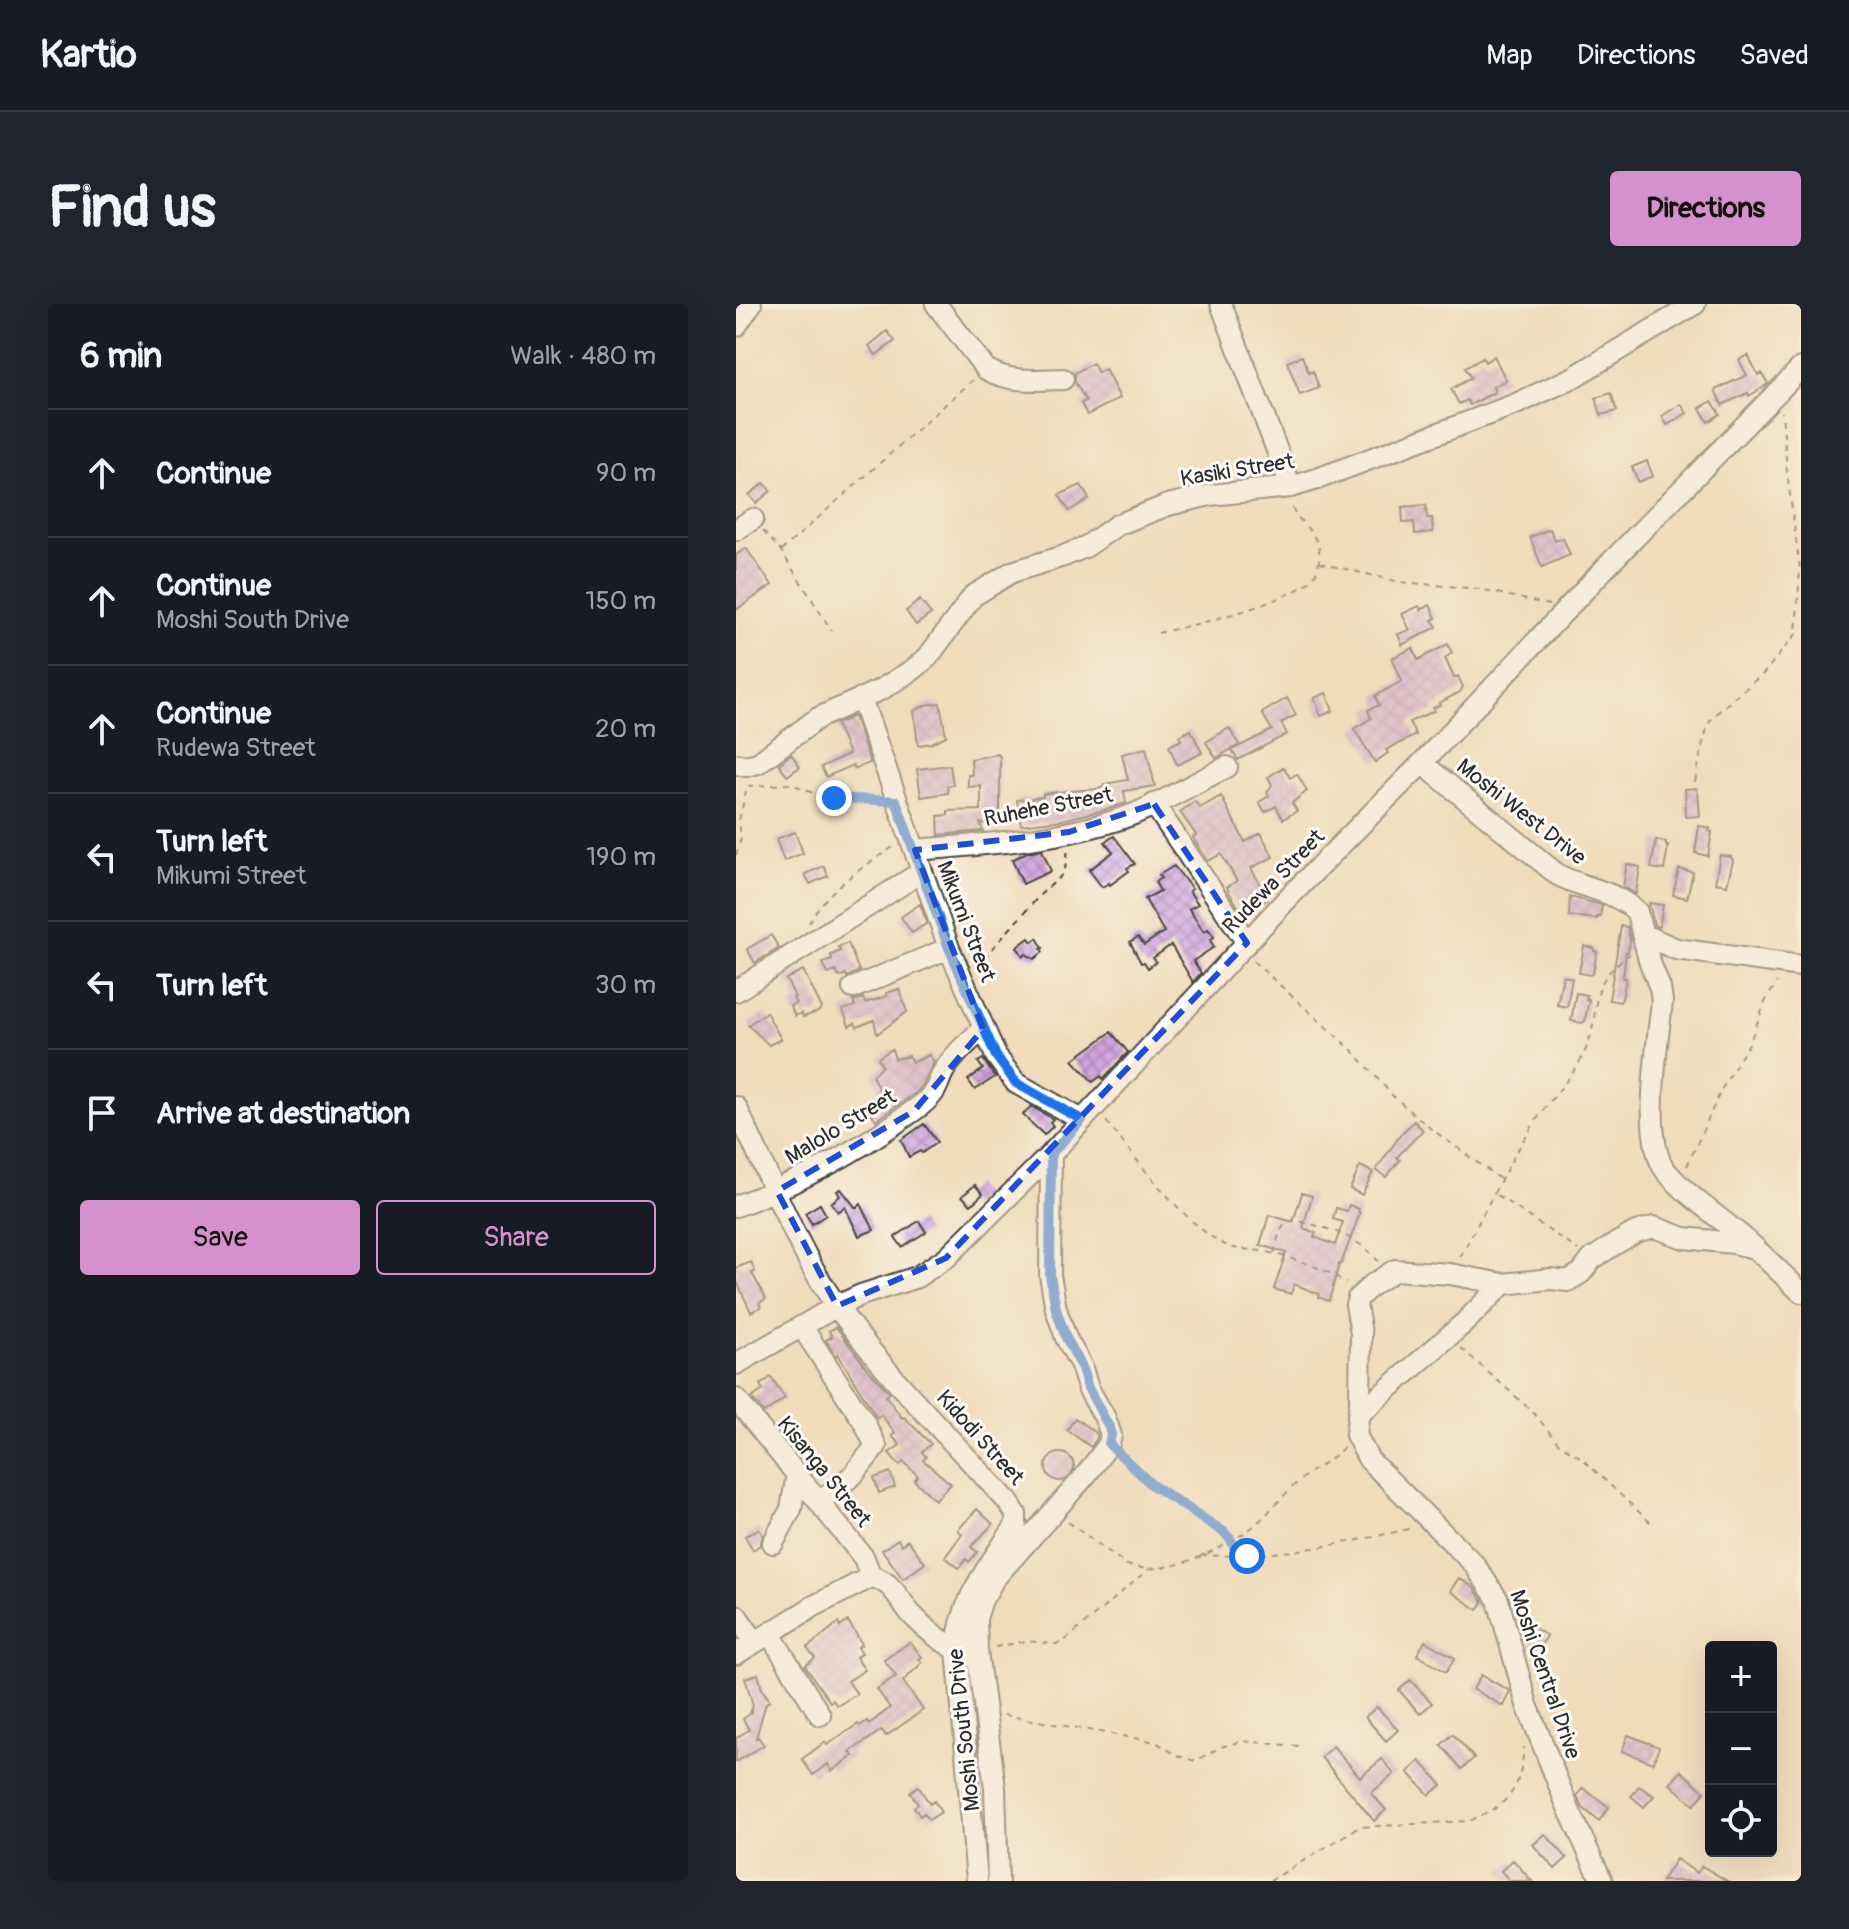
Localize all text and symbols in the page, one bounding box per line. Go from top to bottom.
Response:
text: Kartio [40,31,137,79]
text: Map [1486,38,1533,73]
text: Directions [1577,38,1696,73]
text: Saved [1740,38,1809,73]
button: Directions [1610,171,1801,246]
text: Find us [48,174,216,243]
text: 6 min [80,335,162,378]
text: Walk · 480 m [510,340,656,372]
street label: Kasiki Street [1178,447,1296,493]
icon: ahead [80,451,124,495]
text: Continue [156,455,271,492]
text: 90 m [596,457,656,489]
text: Continue [156,567,271,604]
icon: ahead [80,579,124,623]
text: 150 m [585,585,656,617]
text: Moshi South Drive [156,604,349,636]
text: Continue [156,695,271,732]
icon: ahead [80,707,124,751]
text: 20 m [595,713,656,745]
text: Rudewa Street [156,732,316,764]
street label: Moshi West Drive [1451,752,1592,871]
route end [816,780,852,816]
street label: Ruhehe Street [981,781,1115,833]
text: Turn left [156,823,267,860]
street label: Rudewa Street [1217,823,1331,940]
icon: left [80,835,124,879]
text: 190 m [586,841,656,873]
street label: Mikumi Street [930,857,1002,986]
text: Mikumi Street [156,860,306,892]
icon: left [80,963,124,1007]
text: Turn left [156,967,267,1004]
text: 30 m [595,969,656,1001]
street label: Malolo Street [780,1083,901,1171]
icon: arrive [80,1091,124,1135]
text: Arrive at destination [156,1095,410,1132]
button: Save [80,1200,360,1275]
button: Share [376,1200,656,1275]
street label: Kidodi Street [930,1384,1030,1491]
street label: Kisanga Street [771,1410,878,1533]
route start [1229,1538,1265,1574]
street label: Moshi Central Drive [1503,1586,1587,1763]
map controls [1705,1641,1777,1857]
button: + [1705,1641,1777,1713]
street label: Moshi South Drive [942,1647,986,1813]
button: − [1705,1713,1777,1785]
button: locate [1705,1785,1777,1857]

